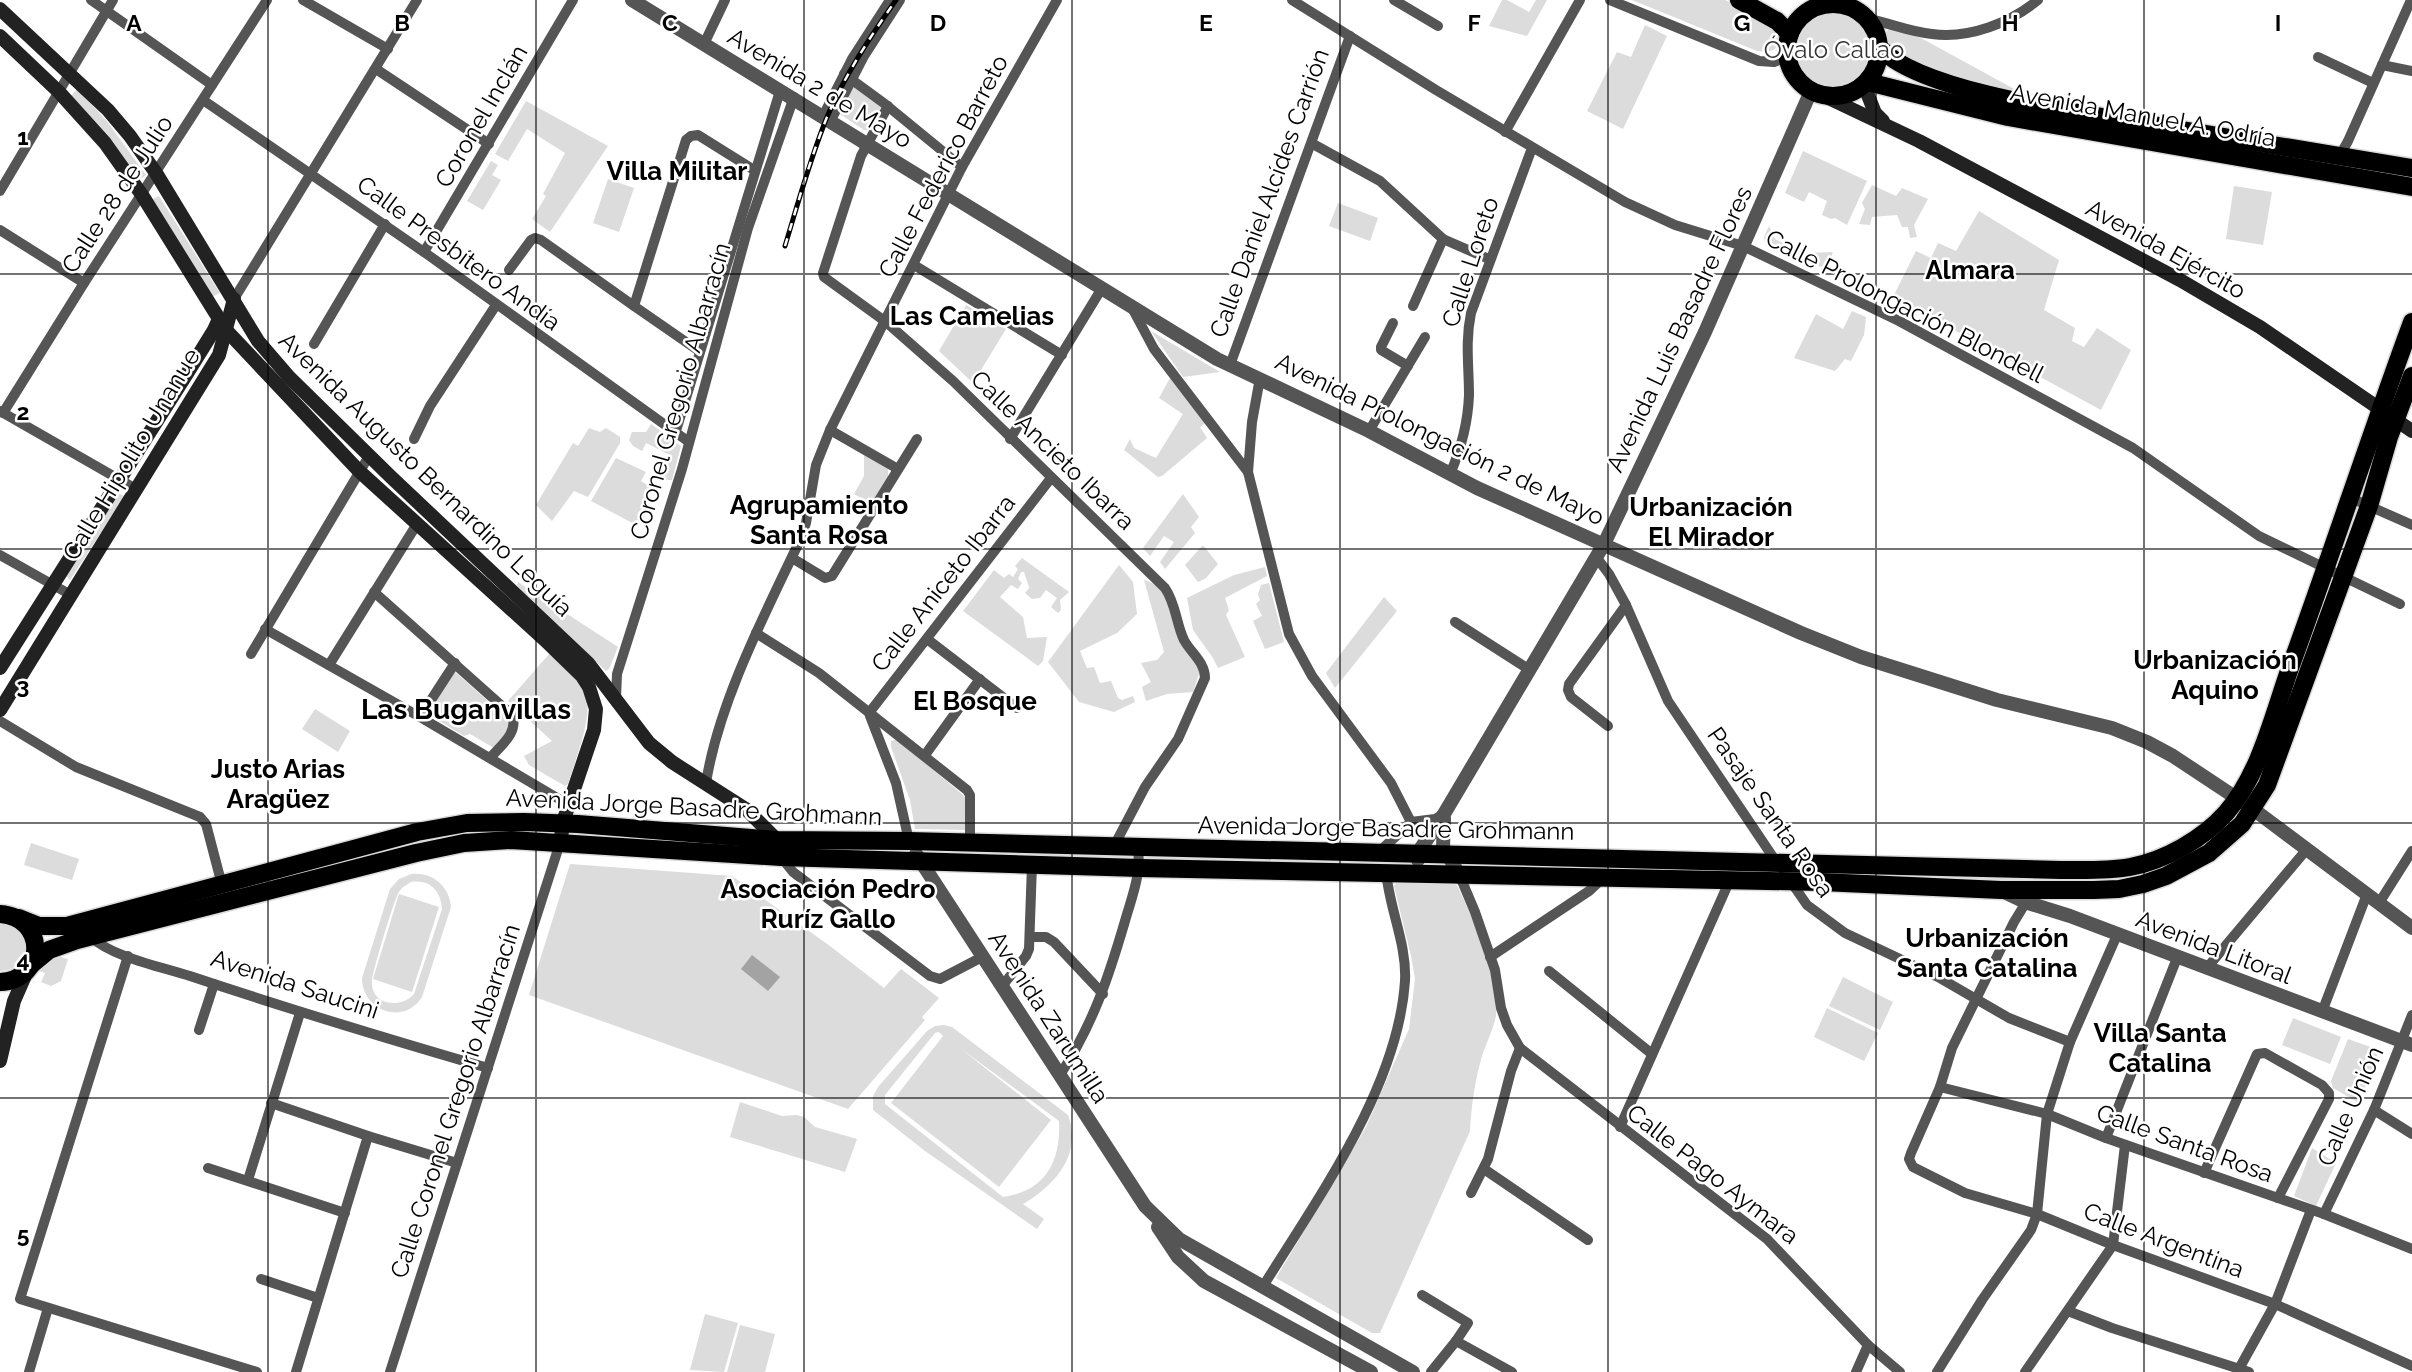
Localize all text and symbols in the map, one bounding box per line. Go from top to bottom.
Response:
text: A [126,9,142,36]
text: B [394,9,410,36]
text: C [662,9,678,36]
text: D [930,9,946,36]
text: E [1199,9,1213,36]
text: F [1467,9,1481,36]
text: G [1734,9,1750,36]
text: H [2001,9,2019,36]
text: I [2275,9,2281,36]
street label: Avenida 2 de Mayo [723,22,917,154]
park label: Óvalo Callao [1764,35,1904,64]
street label: Coronel Inclán [428,40,534,192]
street label: Calle Daniel Alcídes Carrión [1203,45,1335,341]
street label: Calle Federico Barreto [872,50,1014,282]
street label: Avenida Manuel A. Odría [2008,77,2278,153]
street label: Calle 28 de Julio [55,110,179,278]
text: 1 [17,123,29,150]
district label: Villa Militar [607,156,747,186]
street label: Calle Presbítero Andía [352,169,566,337]
street label: Avenida Luis Basadre Flores [1600,182,1758,476]
street label: Calle Loreto [1435,193,1505,331]
street label: Avenida Ejército [2081,193,2251,305]
street label: Calle Prolongación Blondell [1761,223,2049,389]
street label: Coronel Gregorio Albarracín [624,239,736,543]
district label: Almara [1925,255,2015,285]
district label: Las Camelias [890,301,1054,331]
street label: Avenida Augusto Bernardino Leguía [273,326,579,622]
street label: Calle Hipolito Unanue [56,343,206,565]
street label: Avenida Prolongación 2 de Mayo [1271,347,1609,531]
street label: Calle Ancieto Ibarra [965,364,1141,536]
text: 2 [17,398,29,425]
street label: Calle Aniceto Ibarra [865,489,1021,677]
district label: Agrupamiento Santa Rosa [730,490,908,550]
district label: Urbanización El Mirador [1629,492,1793,552]
district label: Urbanización Aquino [2133,645,2297,705]
text: 3 [17,672,29,699]
district label: El Bosque [913,686,1037,716]
district label: Las Buganvillas [361,693,571,726]
street label: Pasaje Santa Rosa [1701,721,1841,903]
district label: Justo Arias Aragüez [211,754,345,814]
street label: Avenida Jorge Basadre Grohmann [505,783,883,831]
street label: Avenida Jorge Basadre Grohmann [1197,810,1575,846]
district label: Asociación Pedro Ruríz Gallo [721,874,936,934]
street label: Avenida Litoral [2132,904,2296,990]
street label: Calle Coronel Gregorio Albarracín [384,920,526,1282]
district label: Urbanización Santa Catalina [1897,923,2077,983]
street label: Avenida Zarumilla [983,925,1115,1109]
street label: Avenida Saucini [207,943,383,1025]
text: 4 [16,946,30,973]
district label: Villa Santa Catalina [2093,1018,2227,1078]
street label: Calle Unión [2311,1041,2389,1171]
street label: Calle Pago Aymara [1621,1098,1805,1250]
street label: Calle Santa Rosa [2093,1098,2277,1188]
street label: Calle Argentina [2080,1196,2248,1284]
text: 5 [17,1221,30,1248]

